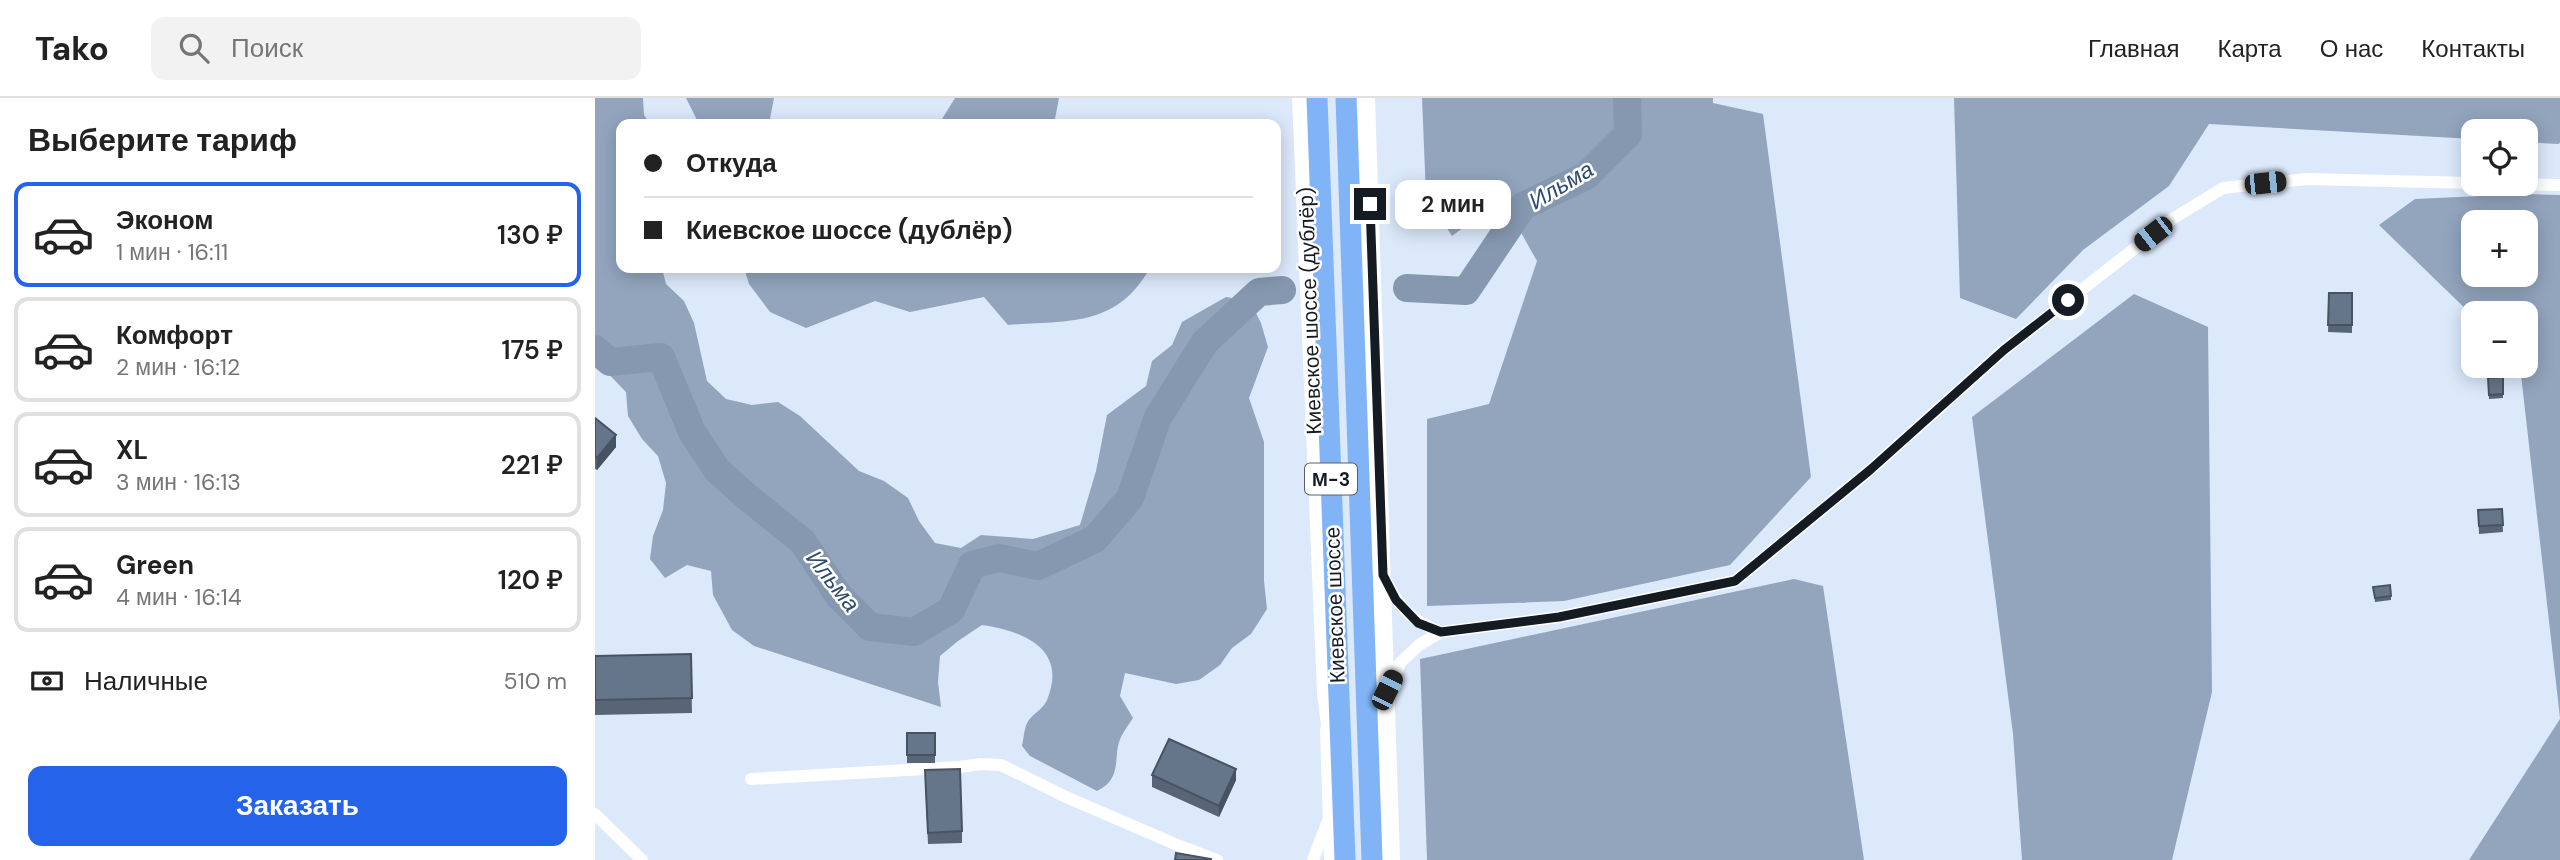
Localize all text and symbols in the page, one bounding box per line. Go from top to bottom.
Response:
search box [151,17,641,80]
text: Tako [35,27,109,70]
icon: search [175,29,213,67]
text: Поиск [231,31,303,65]
text: Главная [2088,33,2179,64]
text: Карта [2217,33,2282,64]
text: О нас [2320,33,2383,64]
text: Контакты [2421,33,2525,64]
text: Выберите тариф [28,119,297,161]
map controls [2461,119,2538,378]
button: locate [2461,119,2538,196]
text: Откуда [686,146,777,180]
water label: Ильма [1523,154,1599,216]
car [2244,170,2287,196]
callout: 2 мин [1395,180,1510,228]
street label: Киевское шоссе (дублёр) [1292,187,1328,435]
route end [1354,188,1386,220]
text: 2 мин [1421,189,1485,219]
icon: car [32,203,95,266]
text: Эконом [116,203,214,237]
button: + [2461,210,2538,287]
text: Киевское шоссе (дублёр) [686,213,1013,247]
car [2130,213,2177,255]
text: 130 ₽ [497,218,563,252]
text: 1 мин · 16:11 [116,237,228,267]
route start [2052,284,2084,316]
button: − [2461,301,2538,378]
icon: car [32,318,95,381]
text: Комфорт [116,318,233,352]
text: 175 ₽ [501,333,563,367]
text: 2 мин · 16:12 [116,352,240,382]
icon: car [32,433,95,496]
text: XL [116,433,148,467]
text: 221 ₽ [501,448,563,482]
road number: М-3 [1305,464,1357,494]
text: 3 мин · 16:13 [116,467,241,497]
street label: Киевское шоссе [1318,526,1352,684]
water label: Ильма [800,544,866,618]
icon: car [32,548,95,611]
text: Green [116,548,194,582]
text: 120 ₽ [498,563,563,597]
text: 4 мин · 16:14 [116,582,242,612]
icon: cash [28,662,66,700]
text: Наличные [84,664,208,698]
text: 510 m [503,666,567,696]
car [1369,667,1406,713]
button: Заказать [28,766,567,846]

